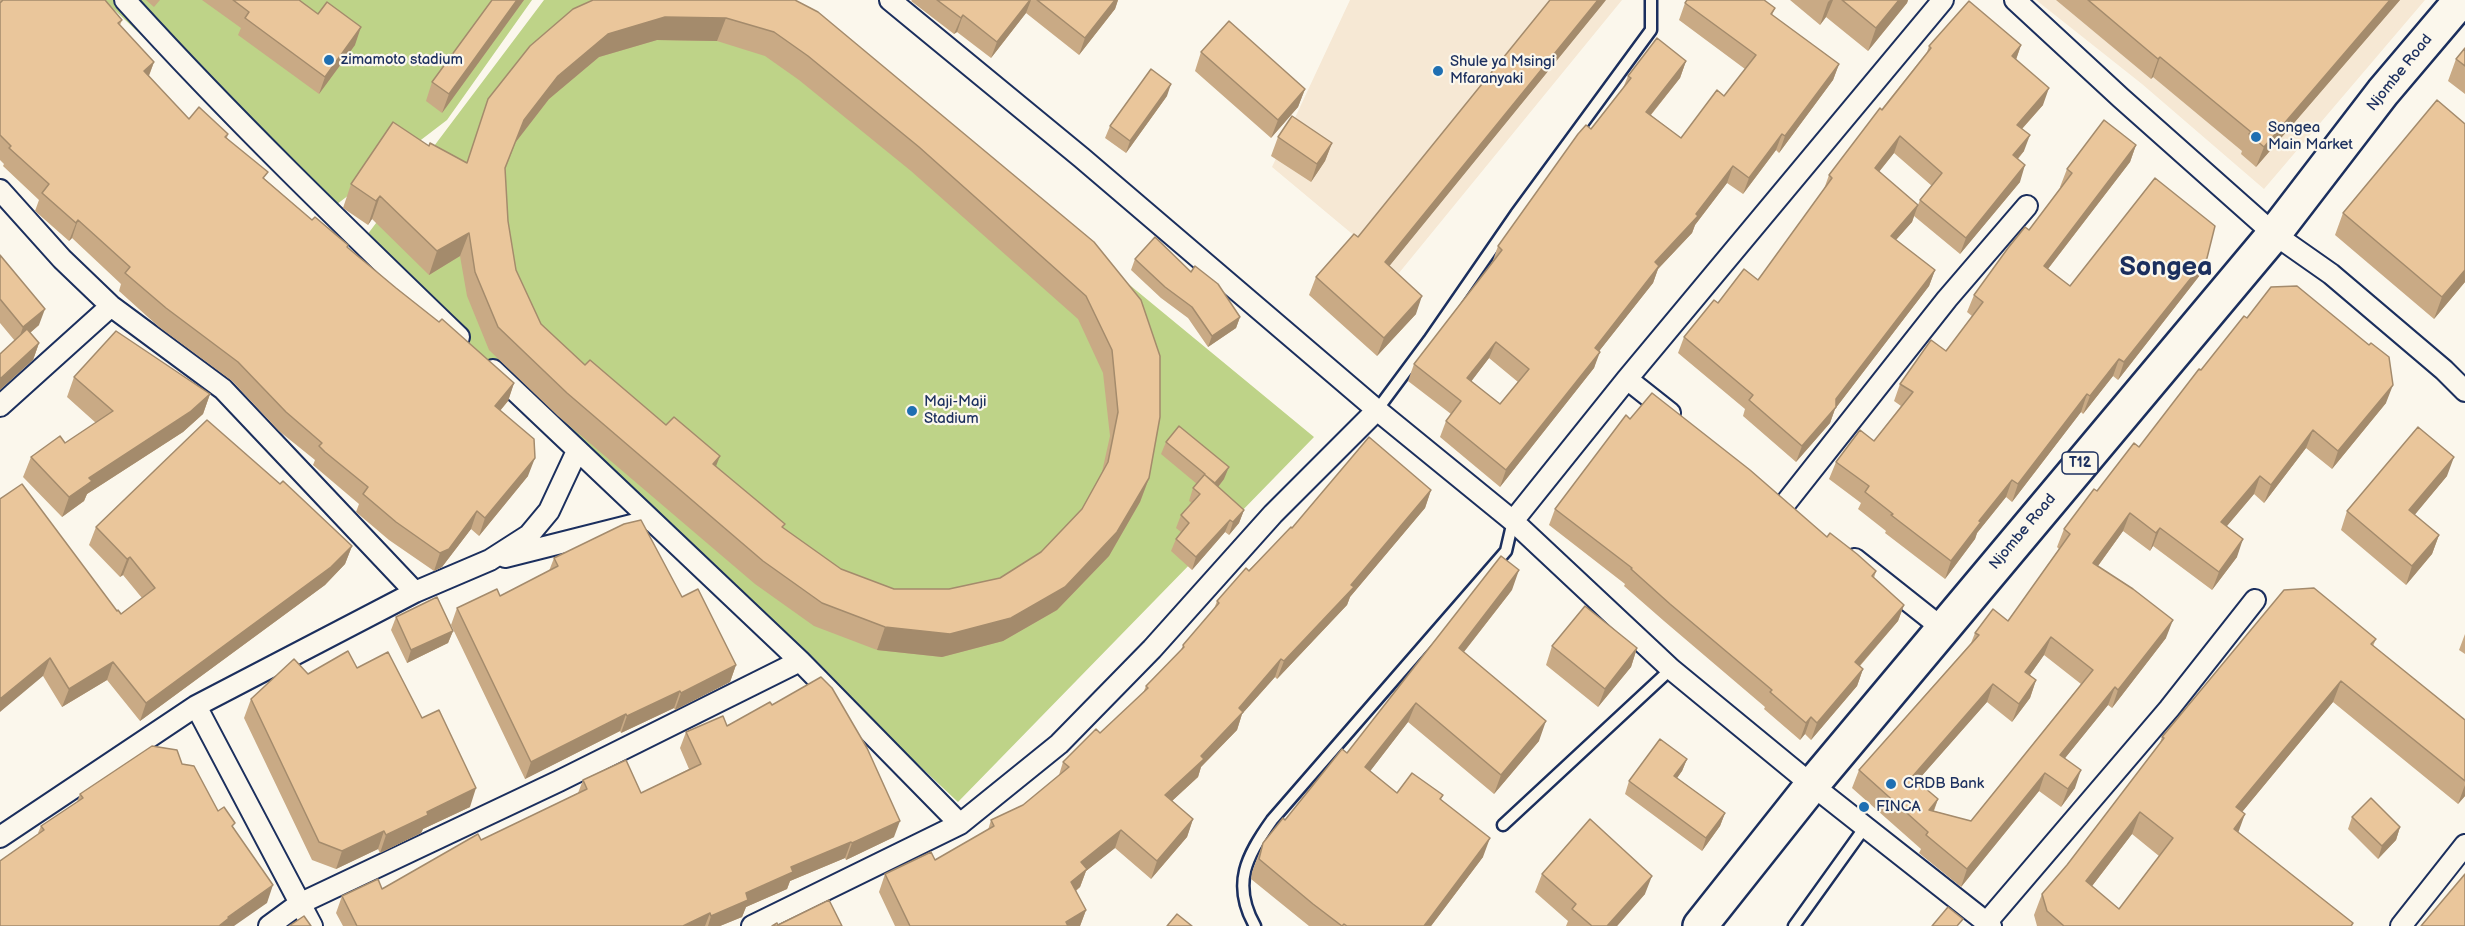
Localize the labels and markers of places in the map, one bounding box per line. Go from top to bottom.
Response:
place label: zimamoto stadium [341,51,463,69]
marker: zimamoto stadium [322,53,336,67]
place label: Shule ya Msingi Mfaranyaki [1450,53,1555,88]
marker: Shule ya Msingi Mfaranyaki [1431,64,1445,78]
place label: Songea Main Market [2268,119,2353,154]
marker: Songea Main Market [2249,130,2263,144]
place label: Maji-Maji Stadium [924,393,987,428]
marker: Maji-Maji Stadium [905,404,919,418]
place label: CRDB Bank [1903,775,1984,793]
marker: CRDB Bank [1884,777,1898,791]
place label: FINCA [1876,798,1921,816]
marker: FINCA [1857,800,1871,814]

